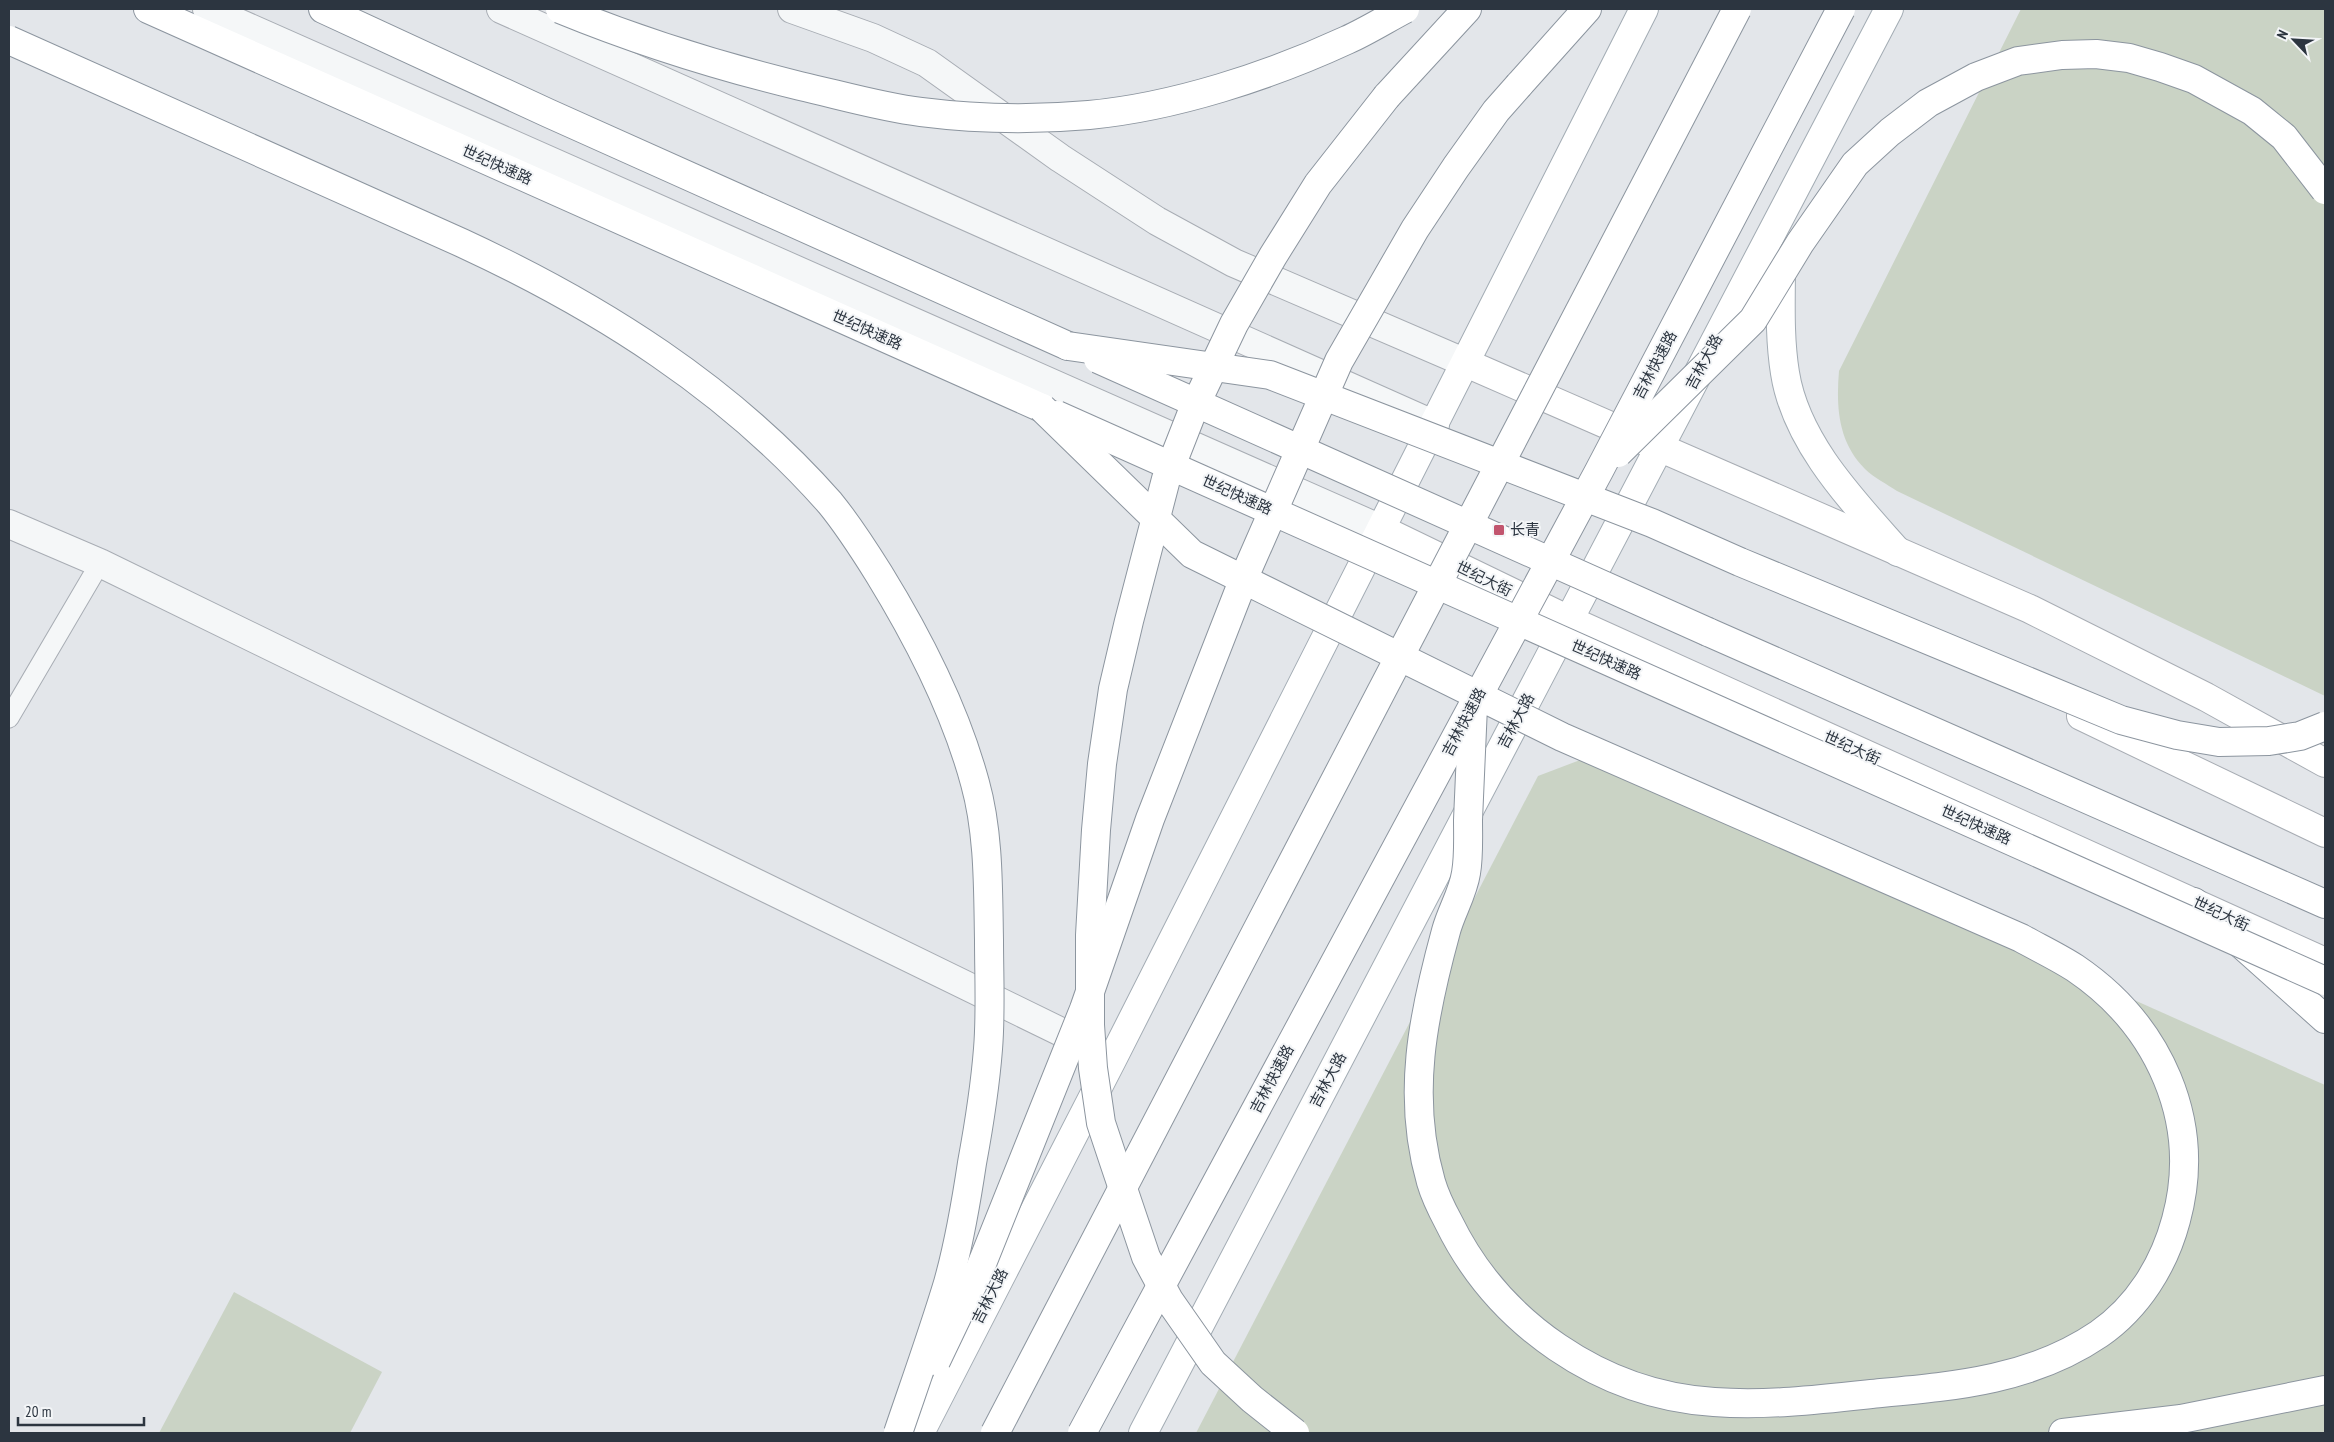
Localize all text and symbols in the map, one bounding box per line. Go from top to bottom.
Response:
north arrow [2269,15,2319,65]
text: N [2272,27,2292,42]
street label: 世纪快速路 [459,141,535,188]
street label: 世纪快速路 [829,306,905,353]
street label: 吉林快速路 [1629,327,1681,402]
street label: 吉林大路 [1681,331,1726,393]
street label: 世纪快速路 [1199,471,1275,518]
place label: 长青 [1510,520,1540,539]
marker: 长青 [1492,523,1506,537]
street label: 世纪大街 [1453,557,1515,600]
street label: 世纪快速路 [1568,636,1644,683]
street label: 吉林快速路 [1438,684,1490,759]
street label: 吉林大路 [1493,690,1538,752]
street label: 世纪大街 [1821,727,1883,768]
street label: 世纪快速路 [1938,801,2014,848]
street label: 世纪大街 [2190,892,2252,935]
street label: 吉林快速路 [1246,1041,1298,1116]
street label: 吉林大路 [1305,1049,1350,1111]
street label: 吉林大路 [967,1265,1012,1327]
scale bar [18,1394,144,1426]
text: 20 m [25,1402,51,1421]

